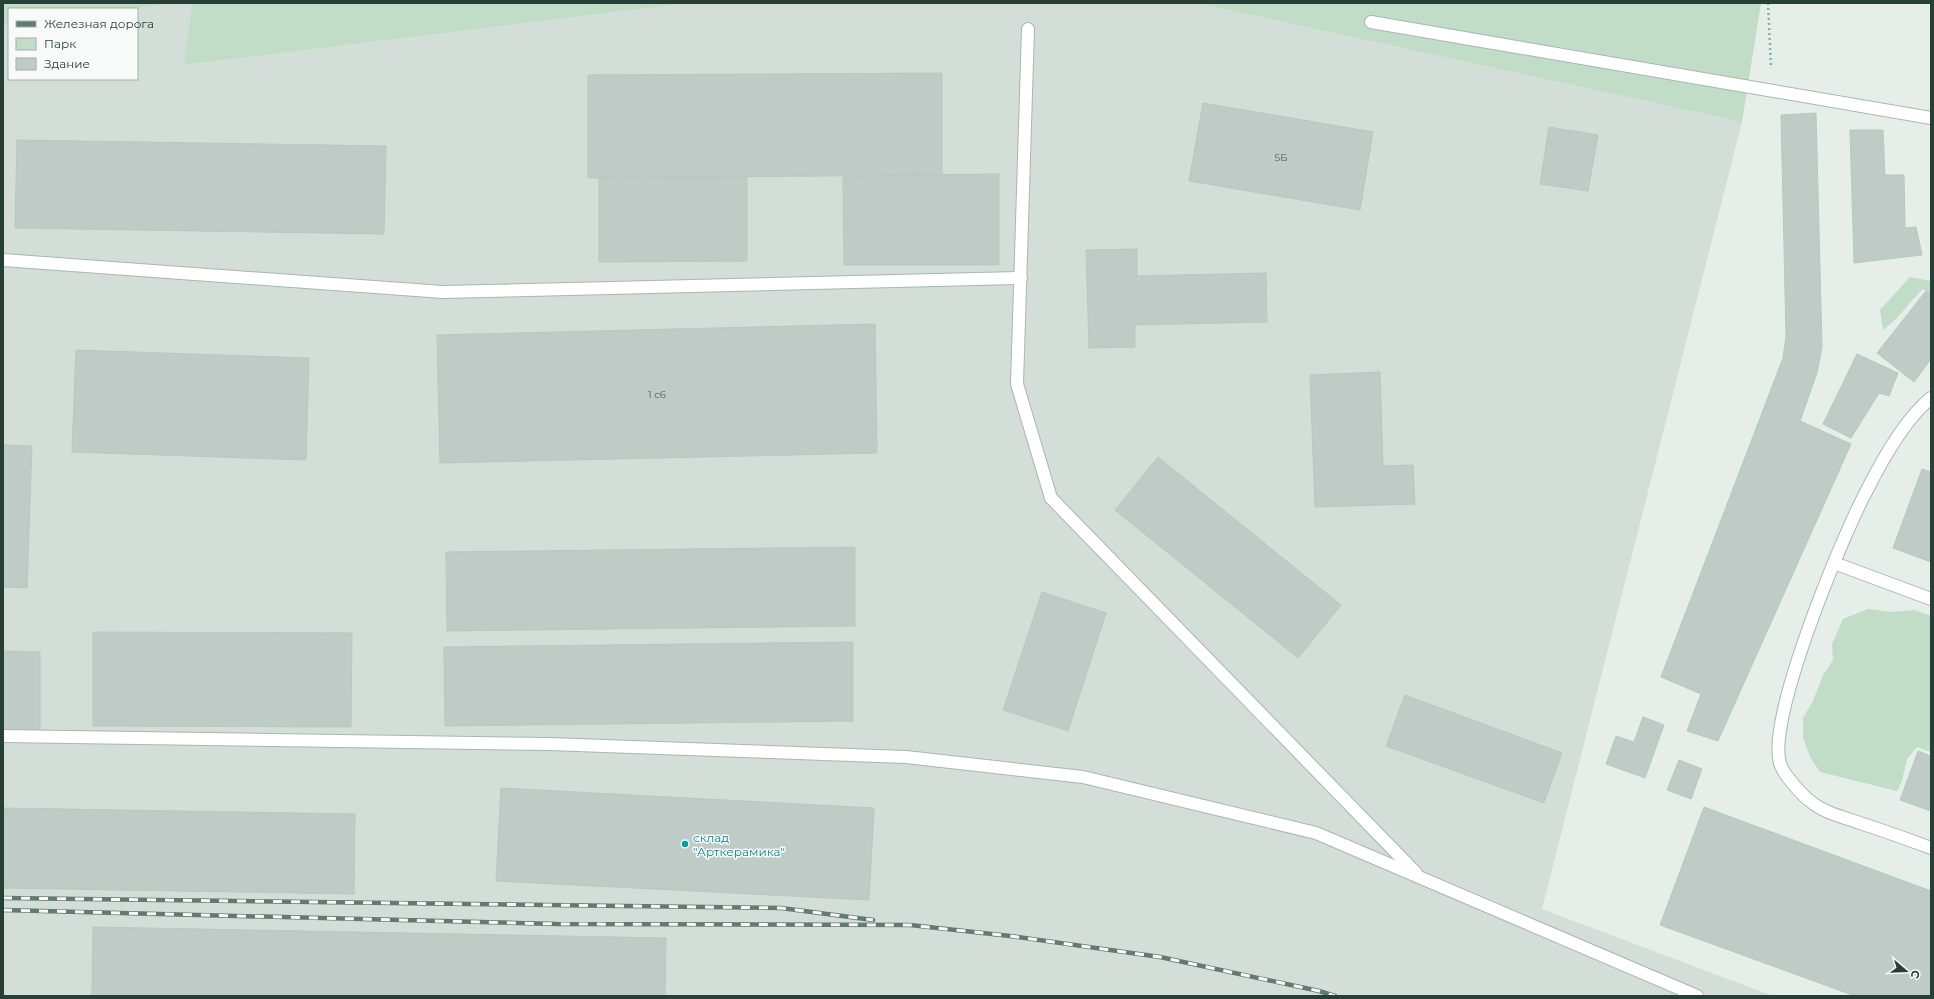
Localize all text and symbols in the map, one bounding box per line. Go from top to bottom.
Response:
legend [8,8,138,80]
text: Железная дорога [44,16,154,31]
text: Парк [44,36,76,51]
text: Здание [44,56,90,71]
house number: 5Б [1275,151,1287,164]
house number: 1 с6 [648,388,666,401]
place label: склад "Арткерамика" [693,830,785,859]
marker: склад "Арткерамика" [680,839,690,849]
north arrow [1886,951,1926,991]
text: С [1908,968,1923,980]

